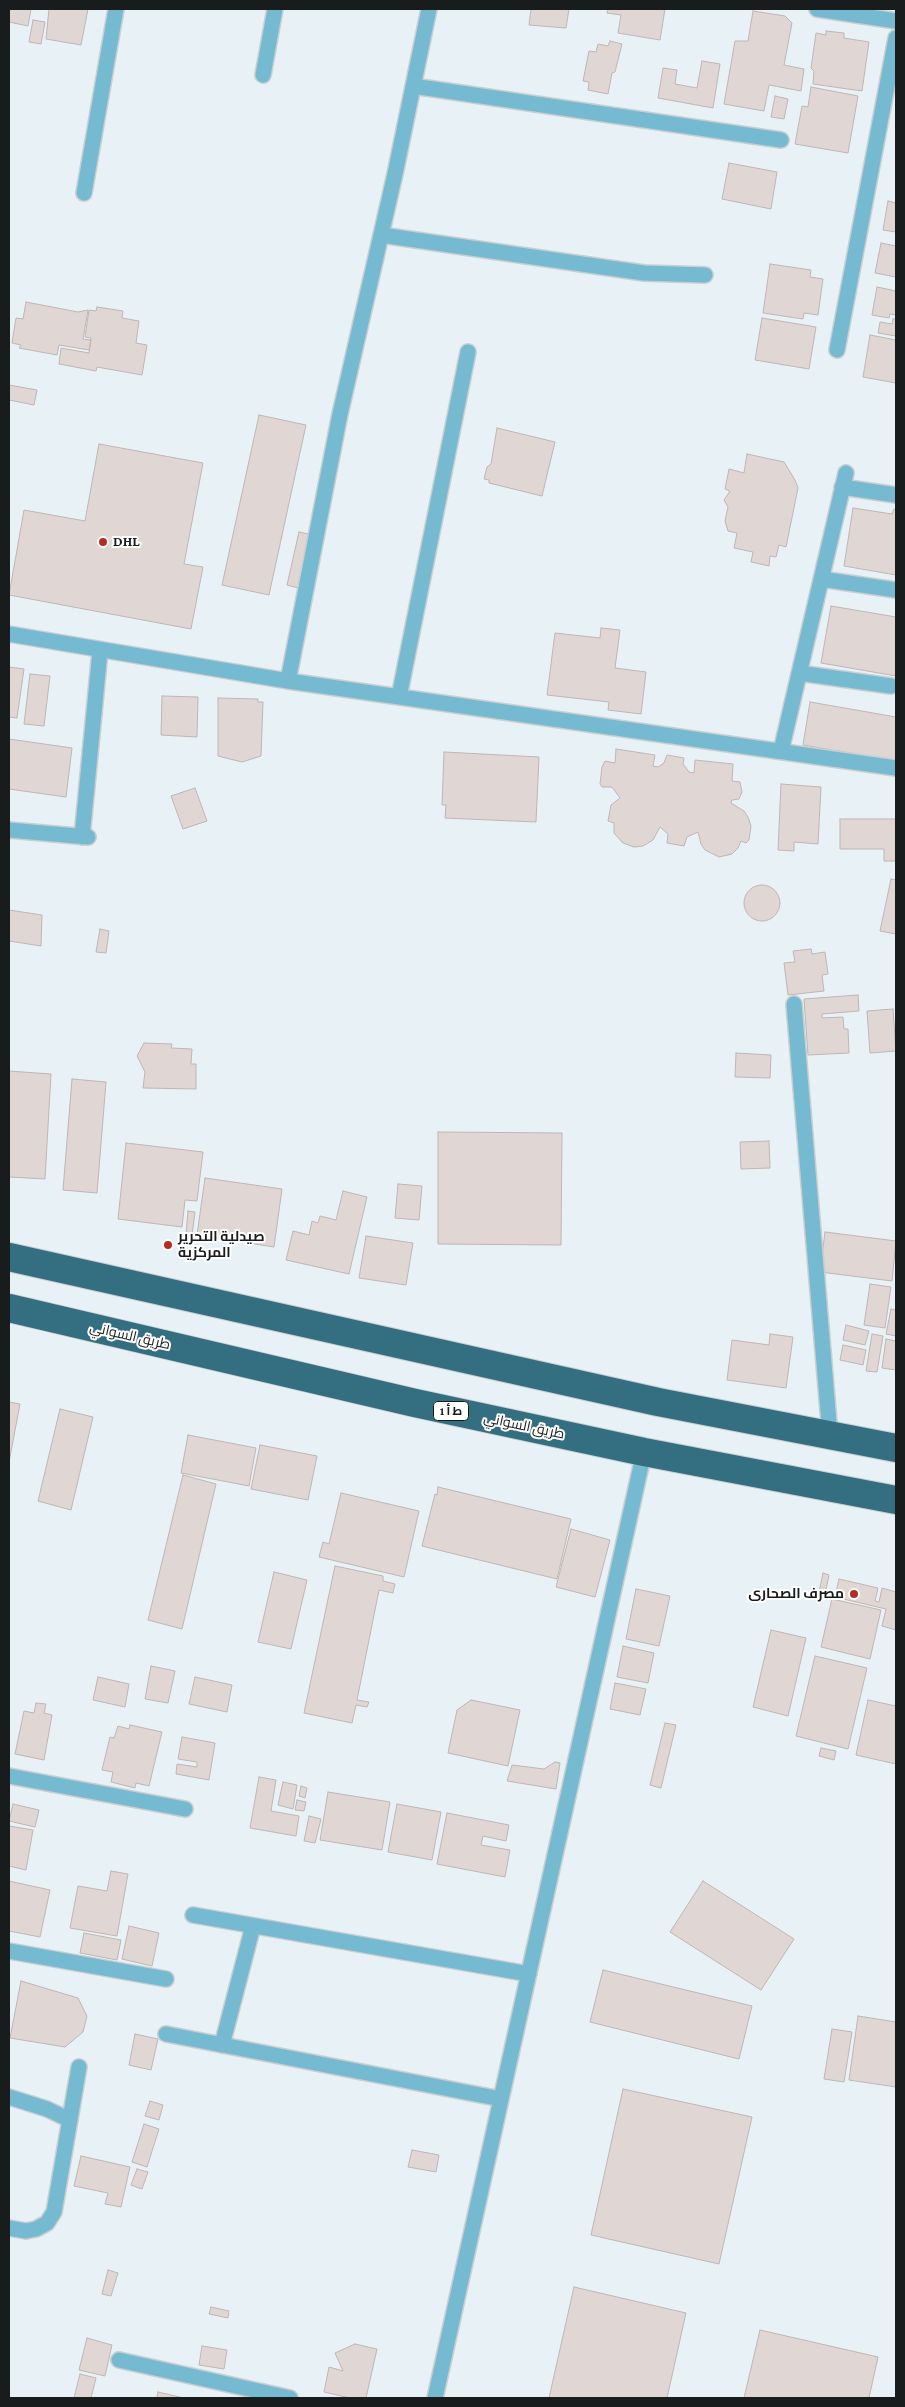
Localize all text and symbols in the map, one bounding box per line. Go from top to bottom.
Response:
place label: DHL [113,534,140,550]
marker: DHL [97,536,109,548]
place label: صيدلية التحرير المركزية [178,1229,265,1262]
marker: صيدلية التحرير المركزية [162,1239,174,1251]
street label: طريق السواني [88,1319,172,1353]
road number: ط أ 1 [434,1402,468,1420]
street label: طريق السواني [482,1409,566,1443]
place label: مصرف الصحارى [748,1586,844,1602]
marker: مصرف الصحارى [848,1588,860,1600]

